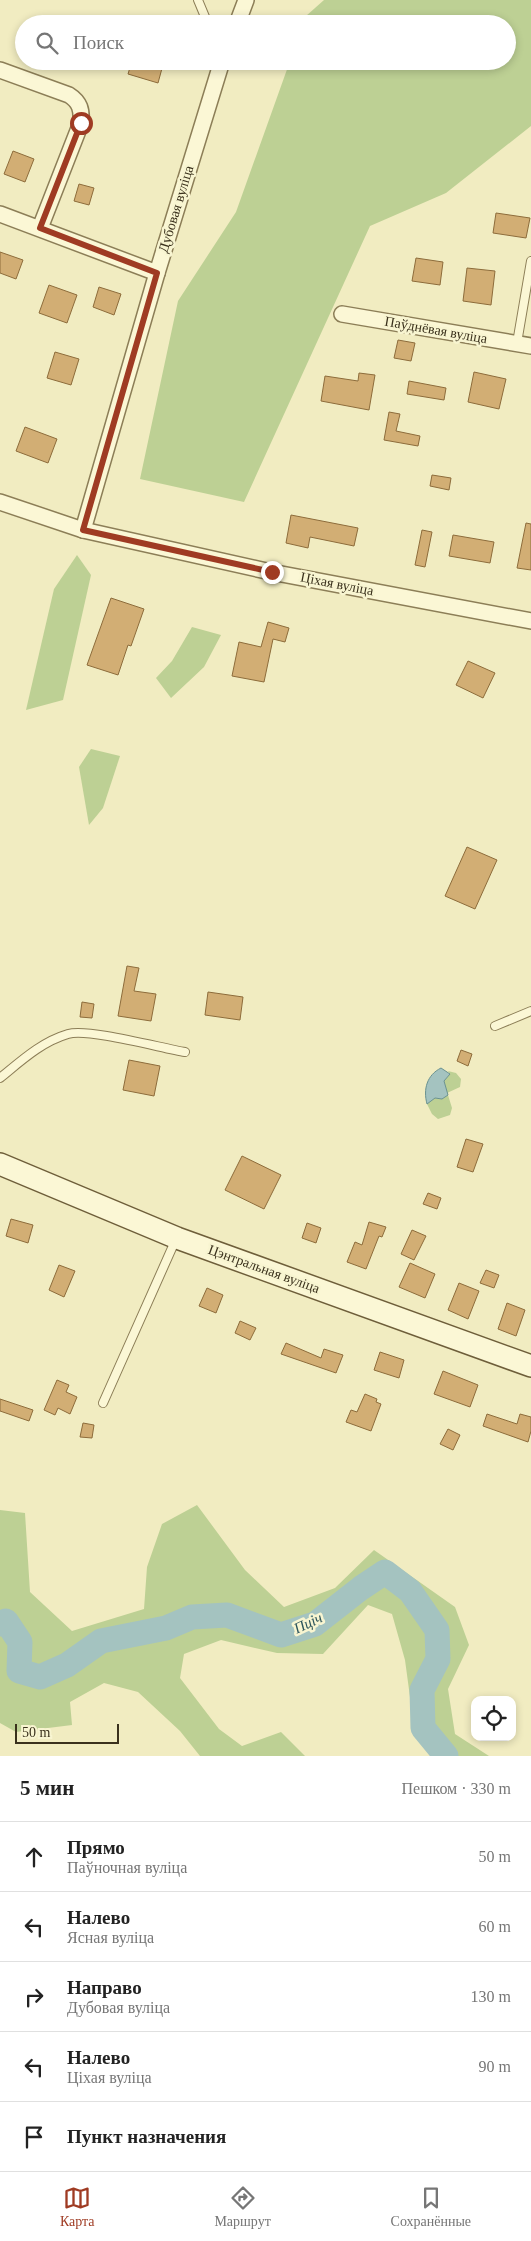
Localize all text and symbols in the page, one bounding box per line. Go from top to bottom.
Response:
search box [15,15,516,70]
icon: search [33,29,61,57]
text: Поиск [73,32,124,53]
route start [70,112,93,135]
street label: Дубовая вуліца [156,163,197,254]
street label: Паўднёвая вуліца [384,314,489,347]
route end [261,561,284,584]
street label: Ціхая вуліца [299,570,376,599]
street label: Цэнтральная вуліца [206,1242,322,1296]
water label: Пціч [290,1609,325,1637]
map controls [471,1696,516,1741]
button: locate [471,1696,516,1741]
scale bar [15,1721,119,1744]
text: 50 m [22,1725,50,1740]
text: 5 мин [20,1776,74,1800]
text: Пешком · 330 m [401,1780,511,1797]
text: Прямо [67,1837,125,1858]
icon: ahead [20,1843,48,1871]
text: 50 m [479,1848,511,1865]
text: Паўночная вуліца [67,1859,187,1876]
text: Налево [67,1907,130,1928]
icon: left [20,1913,48,1941]
text: 60 m [479,1918,511,1935]
text: Ясная вуліца [67,1929,154,1946]
text: Направо [67,1977,142,1998]
icon: right [20,1983,48,2011]
text: 130 m [471,1988,511,2005]
text: Дубовая вуліца [67,1999,170,2016]
text: Налево [67,2047,130,2068]
icon: left [20,2053,48,2081]
text: 90 m [479,2058,511,2075]
text: Ціхая вуліца [67,2069,152,2086]
icon: arrive [20,2123,48,2151]
text: Пункт назначения [67,2126,226,2147]
tab: Карта [60,2184,95,2230]
tab: Маршрут [214,2184,271,2230]
tab: Сохранённые [391,2184,471,2230]

